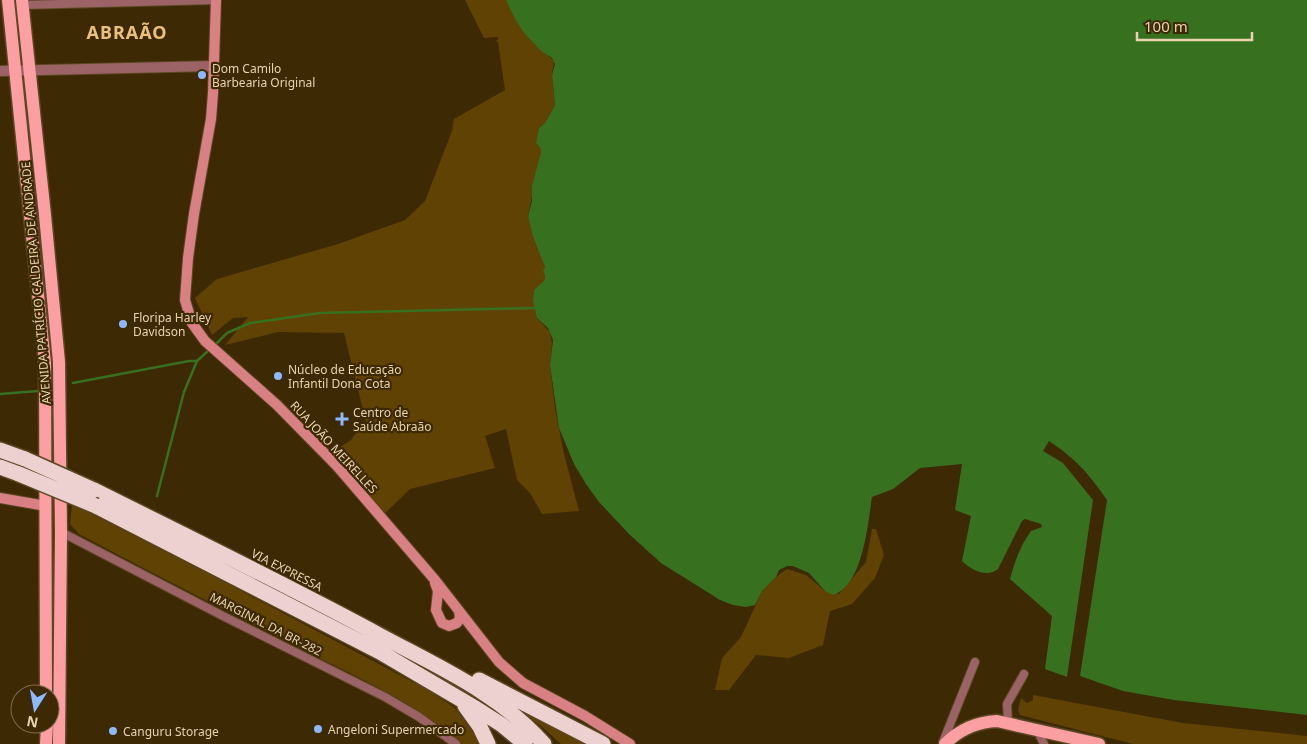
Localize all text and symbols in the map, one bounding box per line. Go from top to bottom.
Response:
scale bar [1137,10,1252,42]
text: 100 m [1144,16,1188,36]
district label: ABRAÃO [86,20,168,44]
place label: Dom Camilo Barbearia Original [212,60,315,91]
marker: Dom Camilo Barbearia Original [196,69,208,81]
street label: AVENIDA PATRÍCIO CALDEIRA DE ANDRADE [17,161,55,405]
place label: Floripa Harley Davidson [133,309,212,340]
marker: Floripa Harley Davidson [117,318,129,330]
place label: Núcleo de Educação Infantil Dona Cota [288,361,402,392]
marker: Núcleo de Educação Infantil Dona Cota [272,370,284,382]
street label: RUA JOÃO MEIRELLES [287,397,382,497]
place label: Centro de Saúde Abraão [353,404,432,435]
marker: Centro de Saúde Abraão [335,412,349,426]
street label: VIA EXPRESSA [248,545,326,595]
street label: MARGINAL DA BR-282 [207,588,325,660]
north arrow [10,684,60,734]
text: N [25,712,40,733]
place label: Angeloni Supermercado [328,721,464,738]
place label: Canguru Storage [123,723,219,740]
marker: Angeloni Supermercado [312,723,324,735]
marker: Canguru Storage [107,725,119,737]

